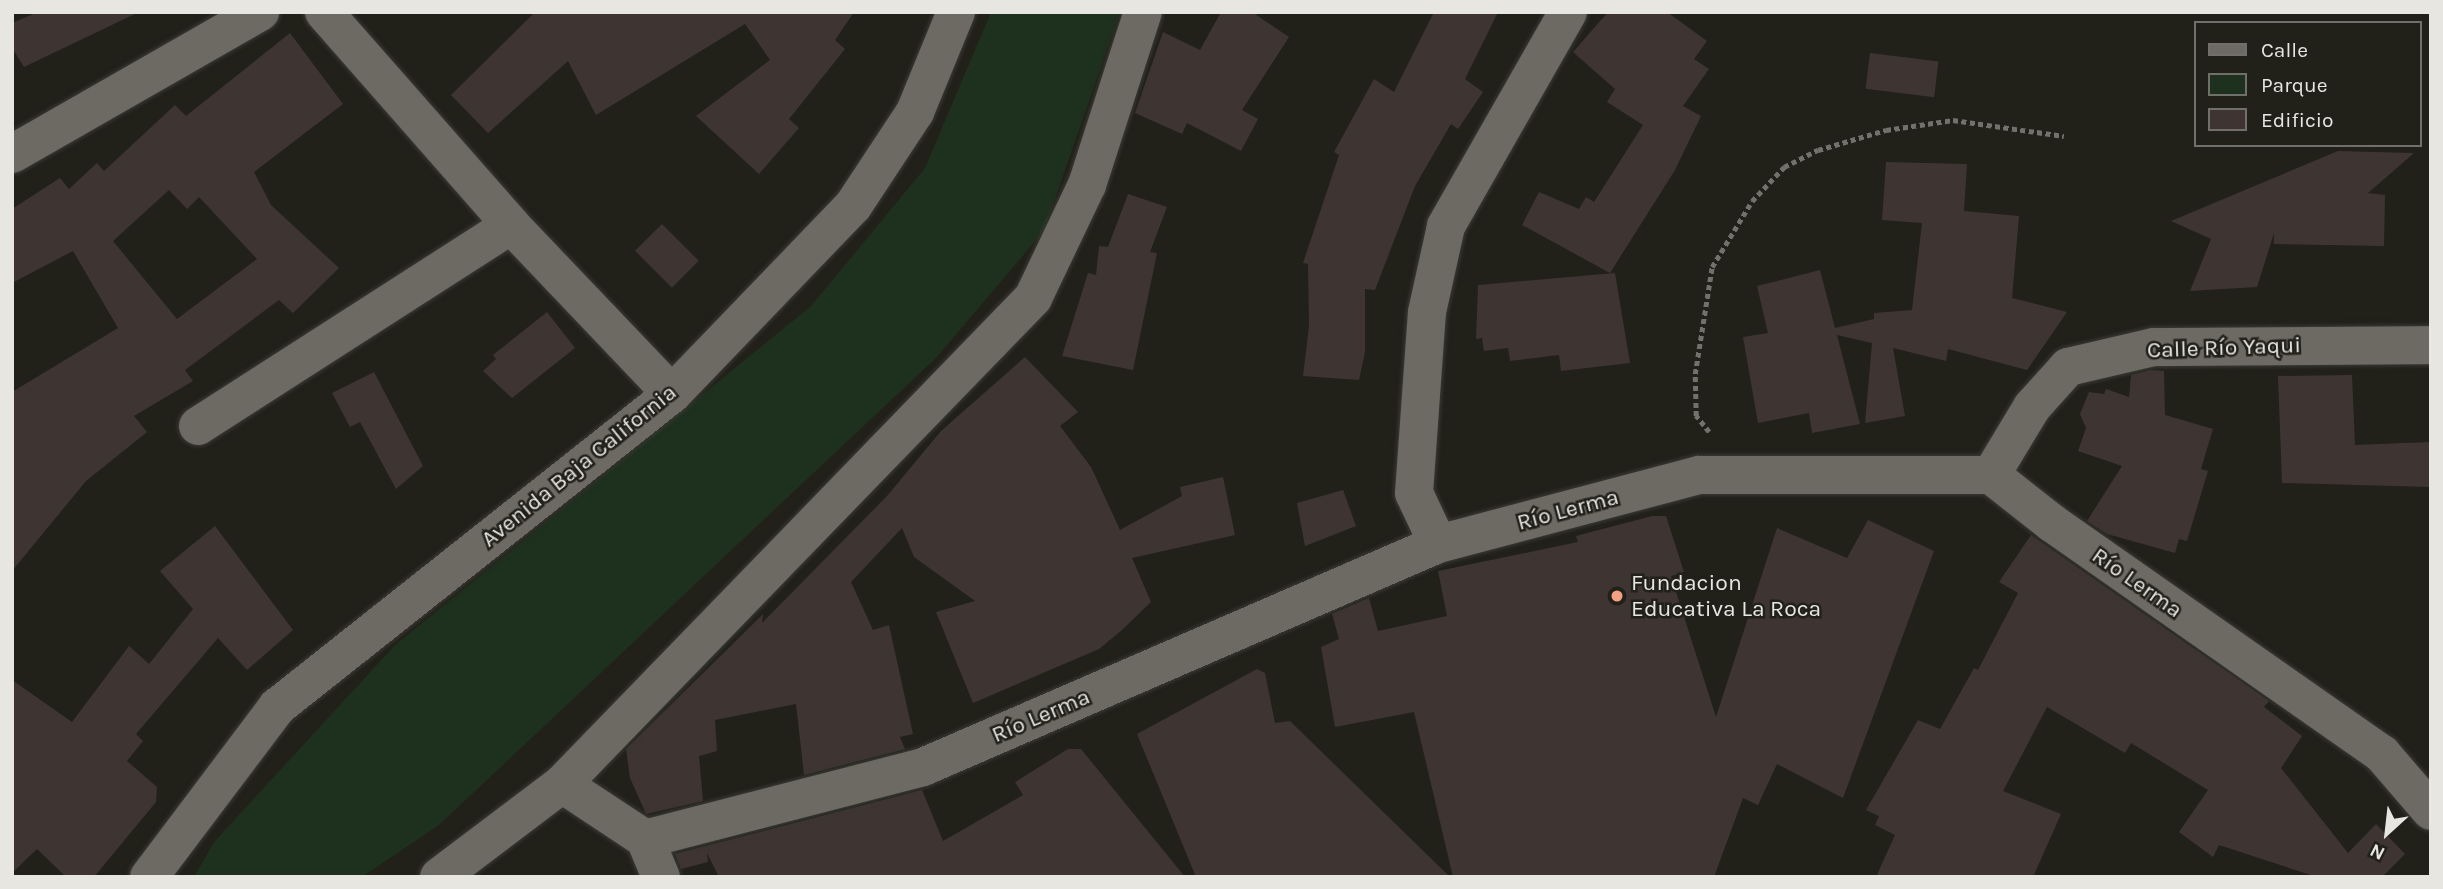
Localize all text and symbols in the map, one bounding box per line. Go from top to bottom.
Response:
legend [2194,21,2422,147]
text: Calle [2261,38,2308,62]
text: Parque [2261,73,2328,97]
text: Edificio [2261,108,2334,132]
street label: Calle Río Yaqui [2147,332,2301,364]
street label: Avenida Baja California [476,379,682,553]
street label: Río Lerma [1514,483,1622,537]
street label: Río Lerma [2086,542,2188,624]
place label: Fundacion Educativa La Roca [1631,569,1821,623]
marker: Fundacion Educativa La Roca [1609,588,1625,604]
street label: Río Lerma [988,683,1094,749]
north arrow [2352,798,2422,868]
text: N [2366,839,2389,865]

